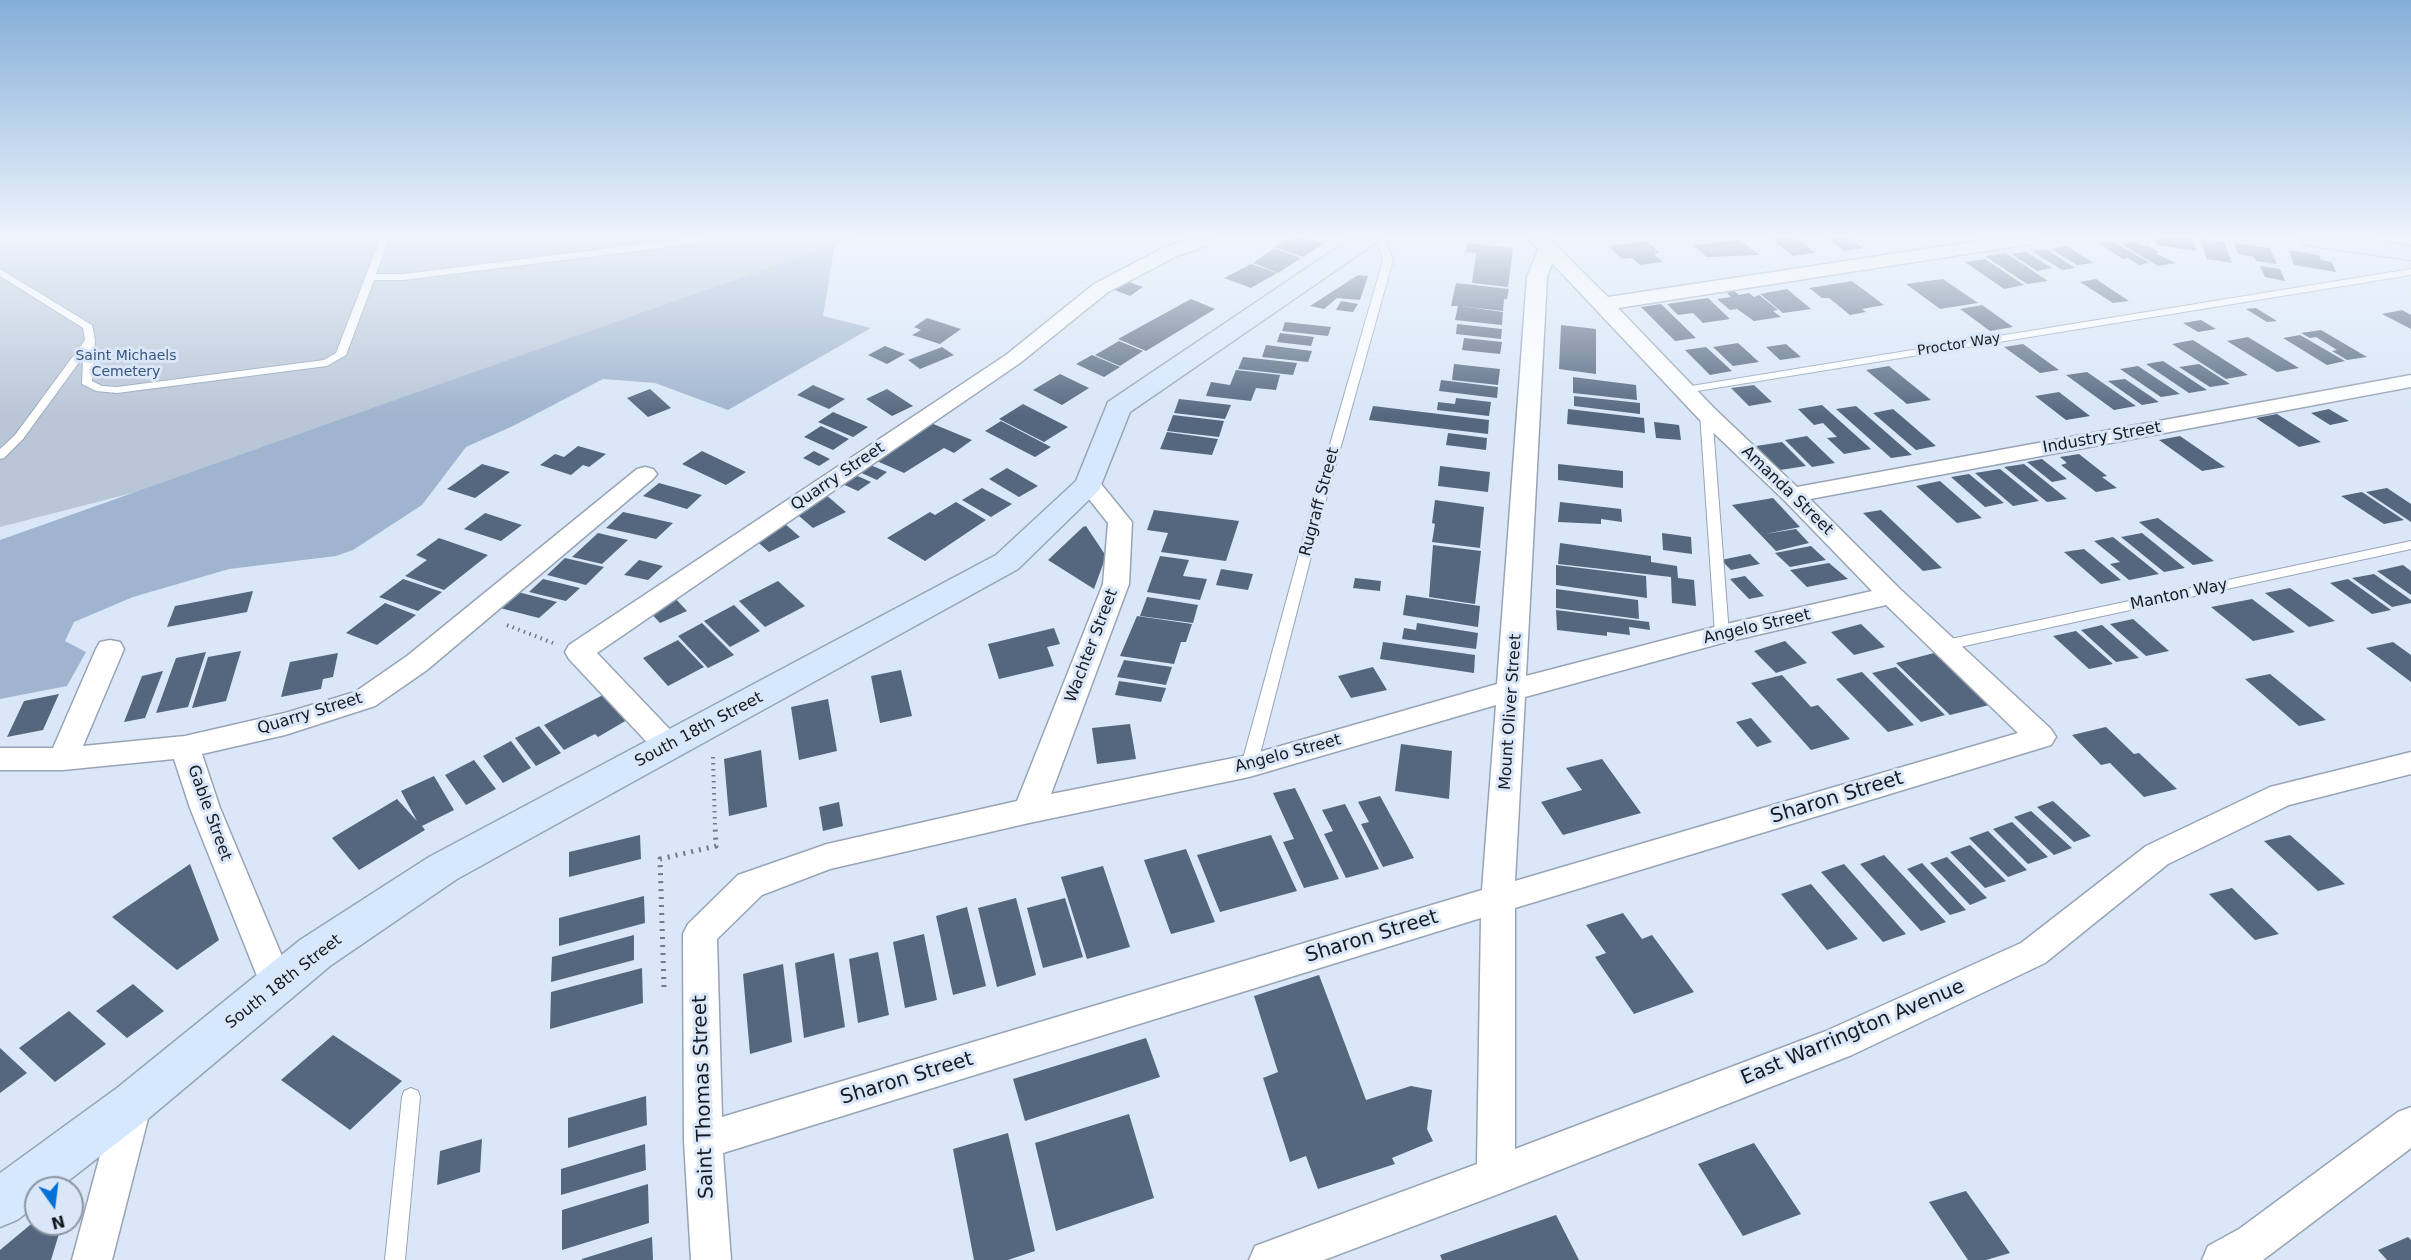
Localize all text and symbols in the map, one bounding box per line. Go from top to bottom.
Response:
street label: Proctor Way [1916,330,2002,360]
park label: Saint Michaels Cemetery [75,348,177,380]
street label: Industry Street [2041,418,2163,458]
street label: Quarry Street [788,439,888,515]
street label: Amanda Street [1737,442,1837,540]
street label: Rugraff Street [1296,446,1344,558]
street label: Manton Way [2129,575,2229,615]
street label: Wachter Street [1062,587,1122,705]
street label: Angelo Street [1702,605,1812,649]
street label: Mount Oliver Street [1496,633,1526,791]
street label: South 18th Street [632,688,766,772]
street label: Quarry Street [255,689,365,739]
street label: Angelo Street [1233,731,1343,777]
street label: Gable Street [183,763,235,863]
street label: Sharon Street [1768,766,1906,830]
street label: Sharon Street [1303,905,1441,969]
street label: South 18th Street [222,931,346,1033]
street label: East Warrington Avenue [1738,975,1968,1091]
street label: Saint Thomas Street [688,995,720,1199]
street label: Sharon Street [838,1047,976,1111]
north arrow [24,1176,84,1236]
text: N [49,1211,67,1233]

